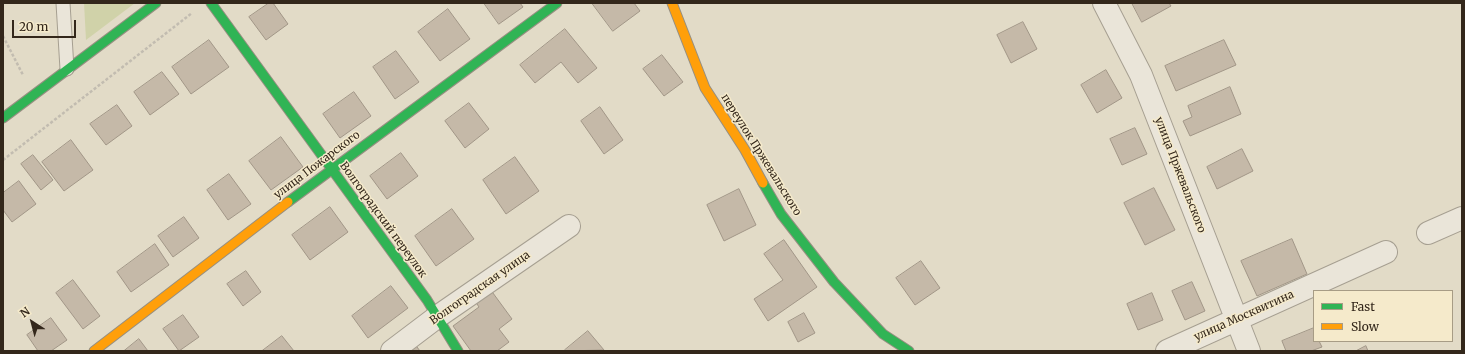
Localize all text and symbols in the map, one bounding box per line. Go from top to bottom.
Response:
scale bar [14,12,78,38]
text: 20 m [19,19,48,34]
street label: переулок Пржевальского [718,92,804,218]
street label: улица Пржевальского [1152,115,1208,235]
street label: улица Пожарского [271,128,363,202]
street label: Волгоградский переулок [337,160,429,280]
street label: Волгоградская улица [427,248,533,328]
street label: улица Москвитина [1192,288,1296,344]
legend [1313,290,1453,342]
text: Fast [1351,299,1375,314]
north arrow [12,302,52,342]
text: N [17,304,33,321]
text: Slow [1351,319,1379,334]

